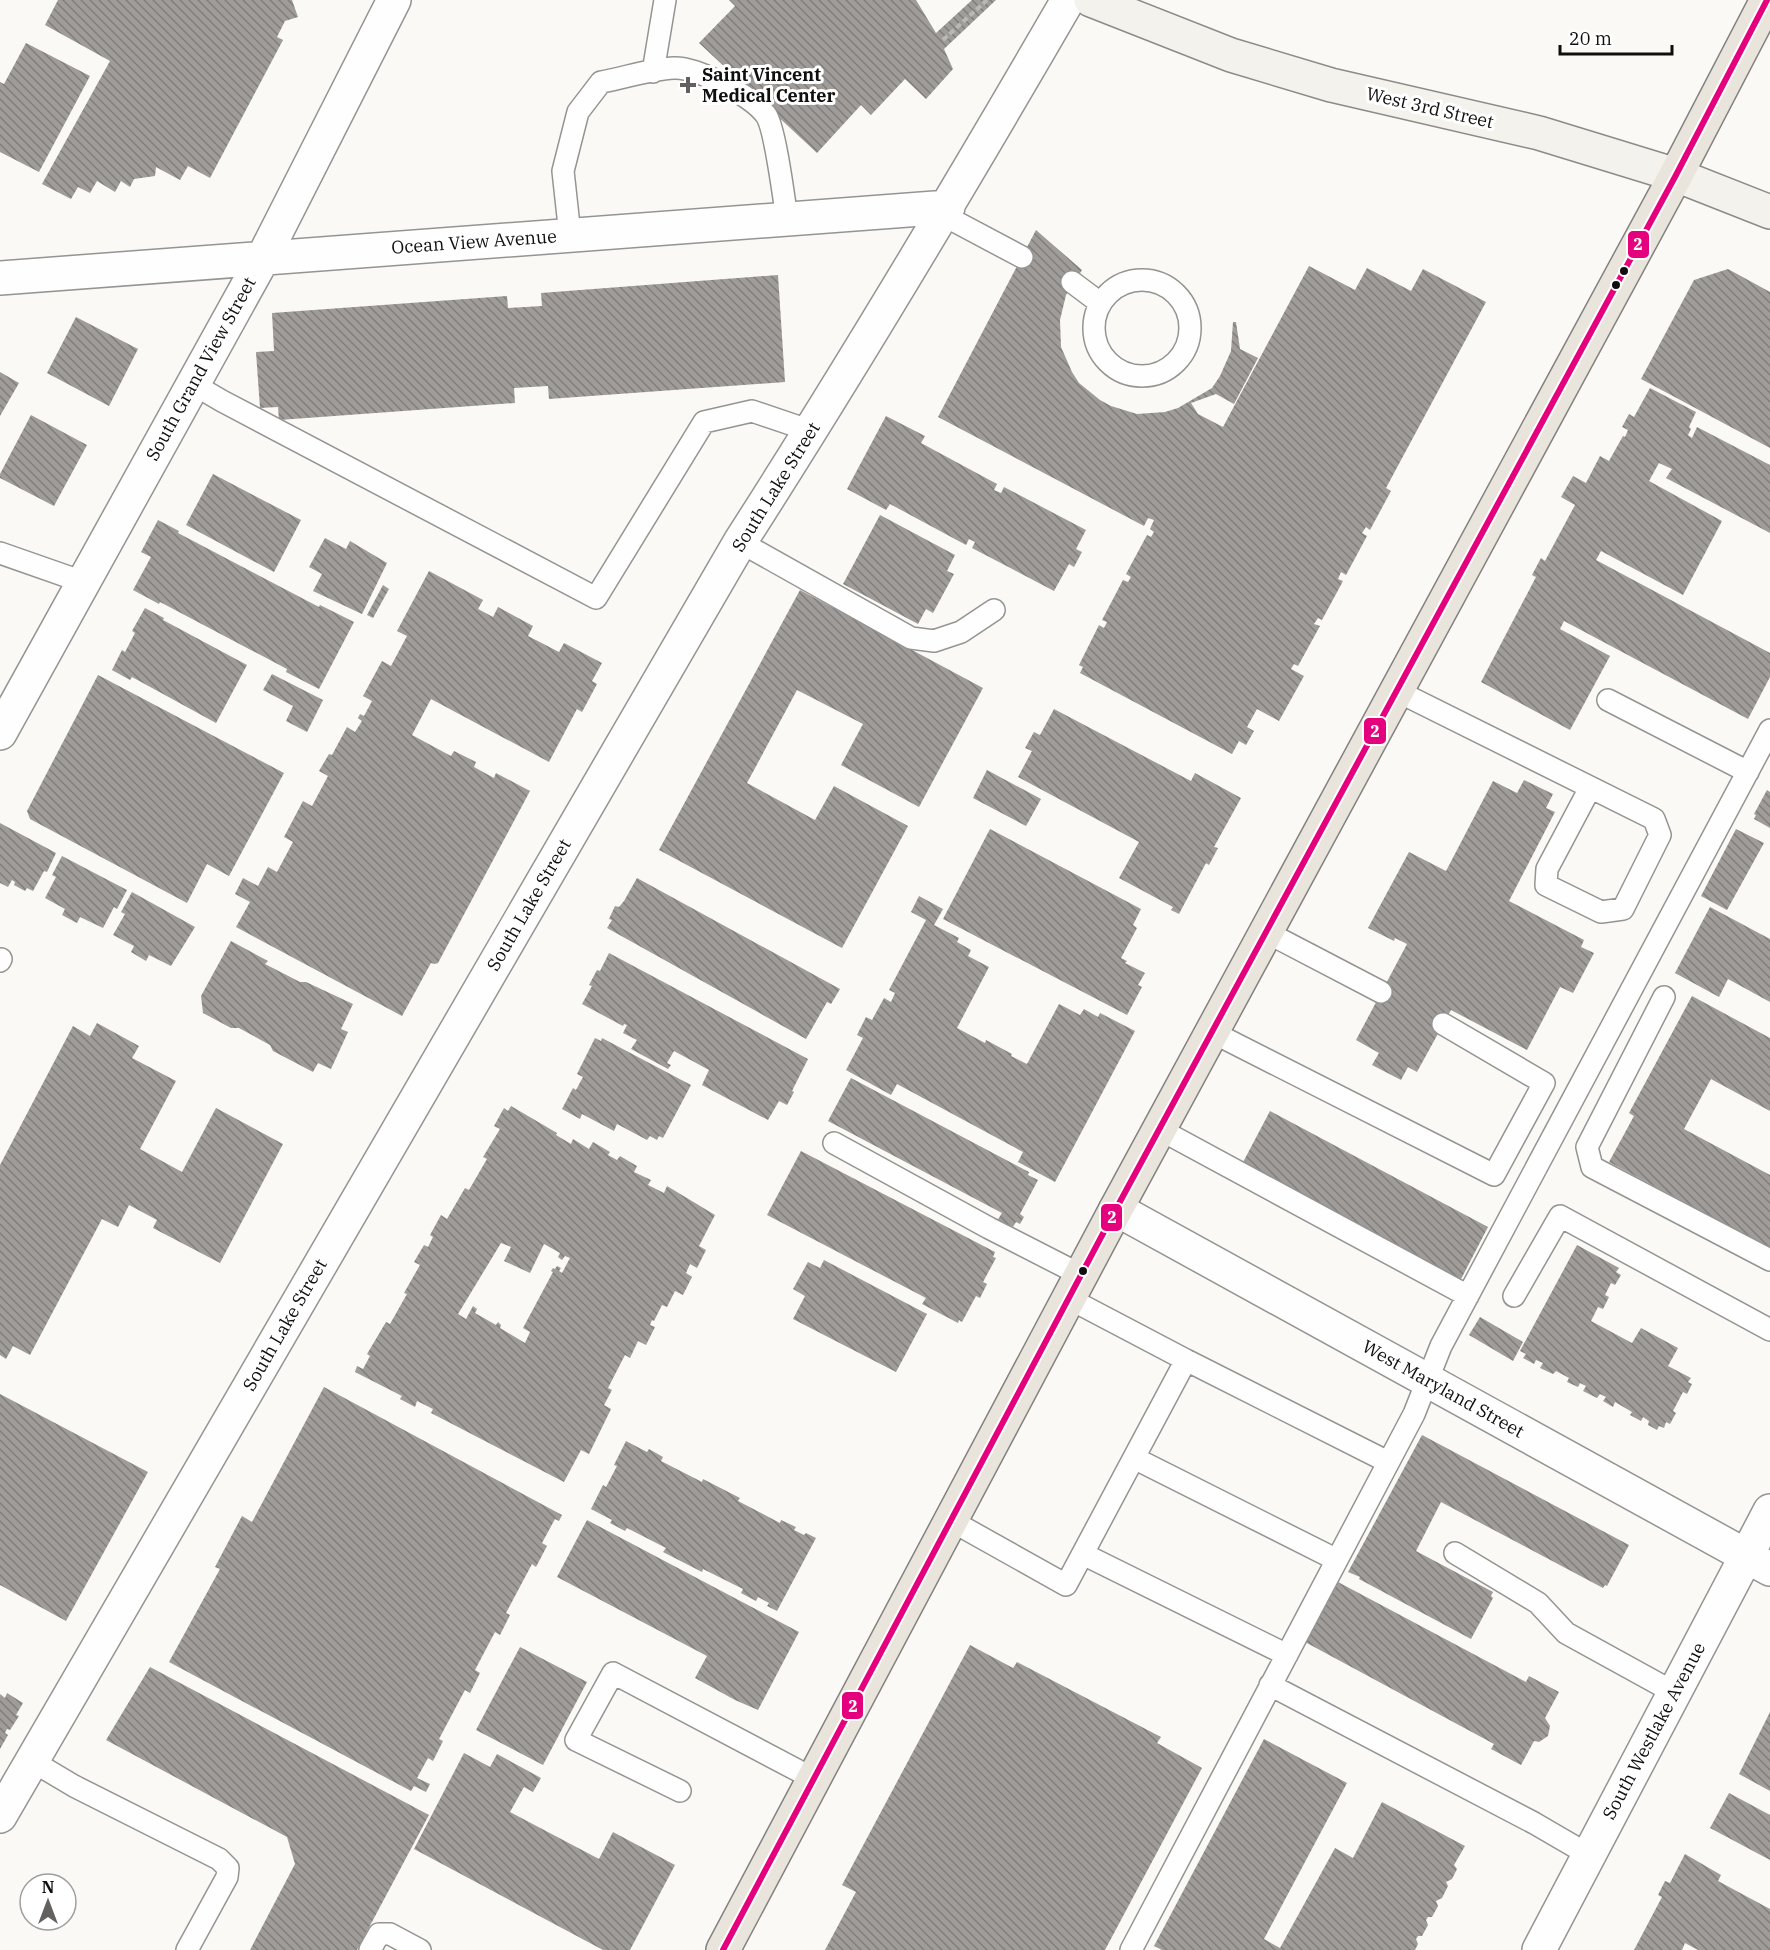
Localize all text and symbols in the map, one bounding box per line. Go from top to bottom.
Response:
scale bar [1560,18,1672,56]
text: 20 m [1569,27,1612,50]
place label: Saint Vincent Medical Center [702,63,836,107]
marker: Saint Vincent Medical Center [679,76,697,94]
street label: West 3rd Street [1364,82,1496,133]
street label: Ocean View Avenue [391,224,557,259]
line badge: 2 [1627,230,1650,259]
text: 2 [1633,234,1643,254]
unlabelled marker [1618,265,1630,277]
street label: South Grand View Street [140,273,261,465]
unlabelled marker [1610,279,1622,291]
street label: South Lake Street [726,418,825,556]
line badge: 2 [1363,717,1387,745]
text: 2 [1370,721,1380,741]
street label: South Lake Street [481,835,576,975]
line badge: 2 [1100,1203,1123,1232]
text: 2 [1107,1207,1117,1227]
street label: South Lake Street [237,1255,332,1395]
unlabelled marker [1077,1265,1089,1277]
street label: West Maryland Street [1358,1335,1528,1443]
street label: South Westlake Avenue [1597,1638,1710,1823]
line badge: 2 [841,1691,864,1720]
text: 2 [848,1696,858,1716]
north arrow [18,1872,78,1932]
text: N [42,1877,54,1897]

